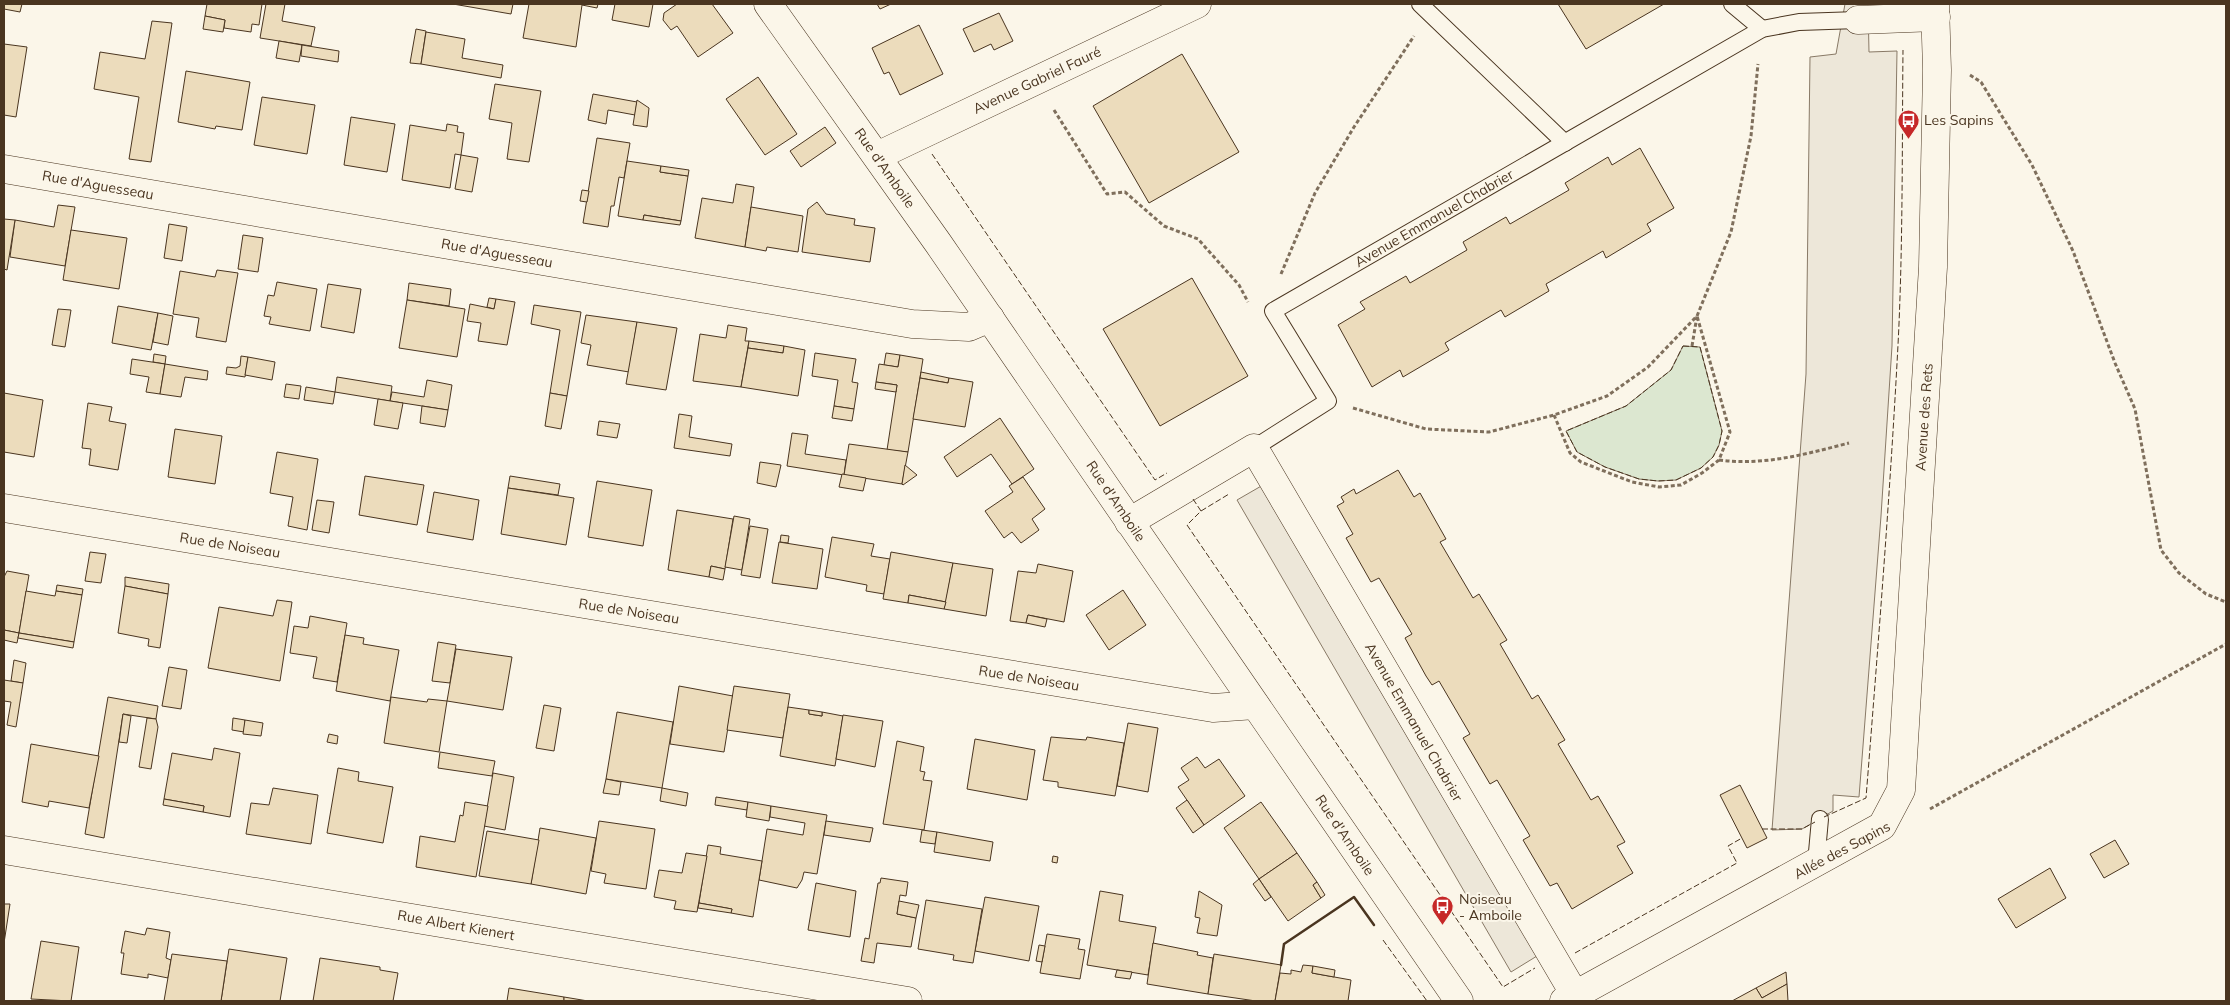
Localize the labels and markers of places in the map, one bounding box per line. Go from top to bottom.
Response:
bus stop icon: Les Sapins [1896,108,1920,139]
place label: Les Sapins [1924,111,1994,129]
place label: Noiseau - Amboile [1459,890,1522,924]
bus stop icon: Noiseau - Amboile [1431,895,1455,926]

